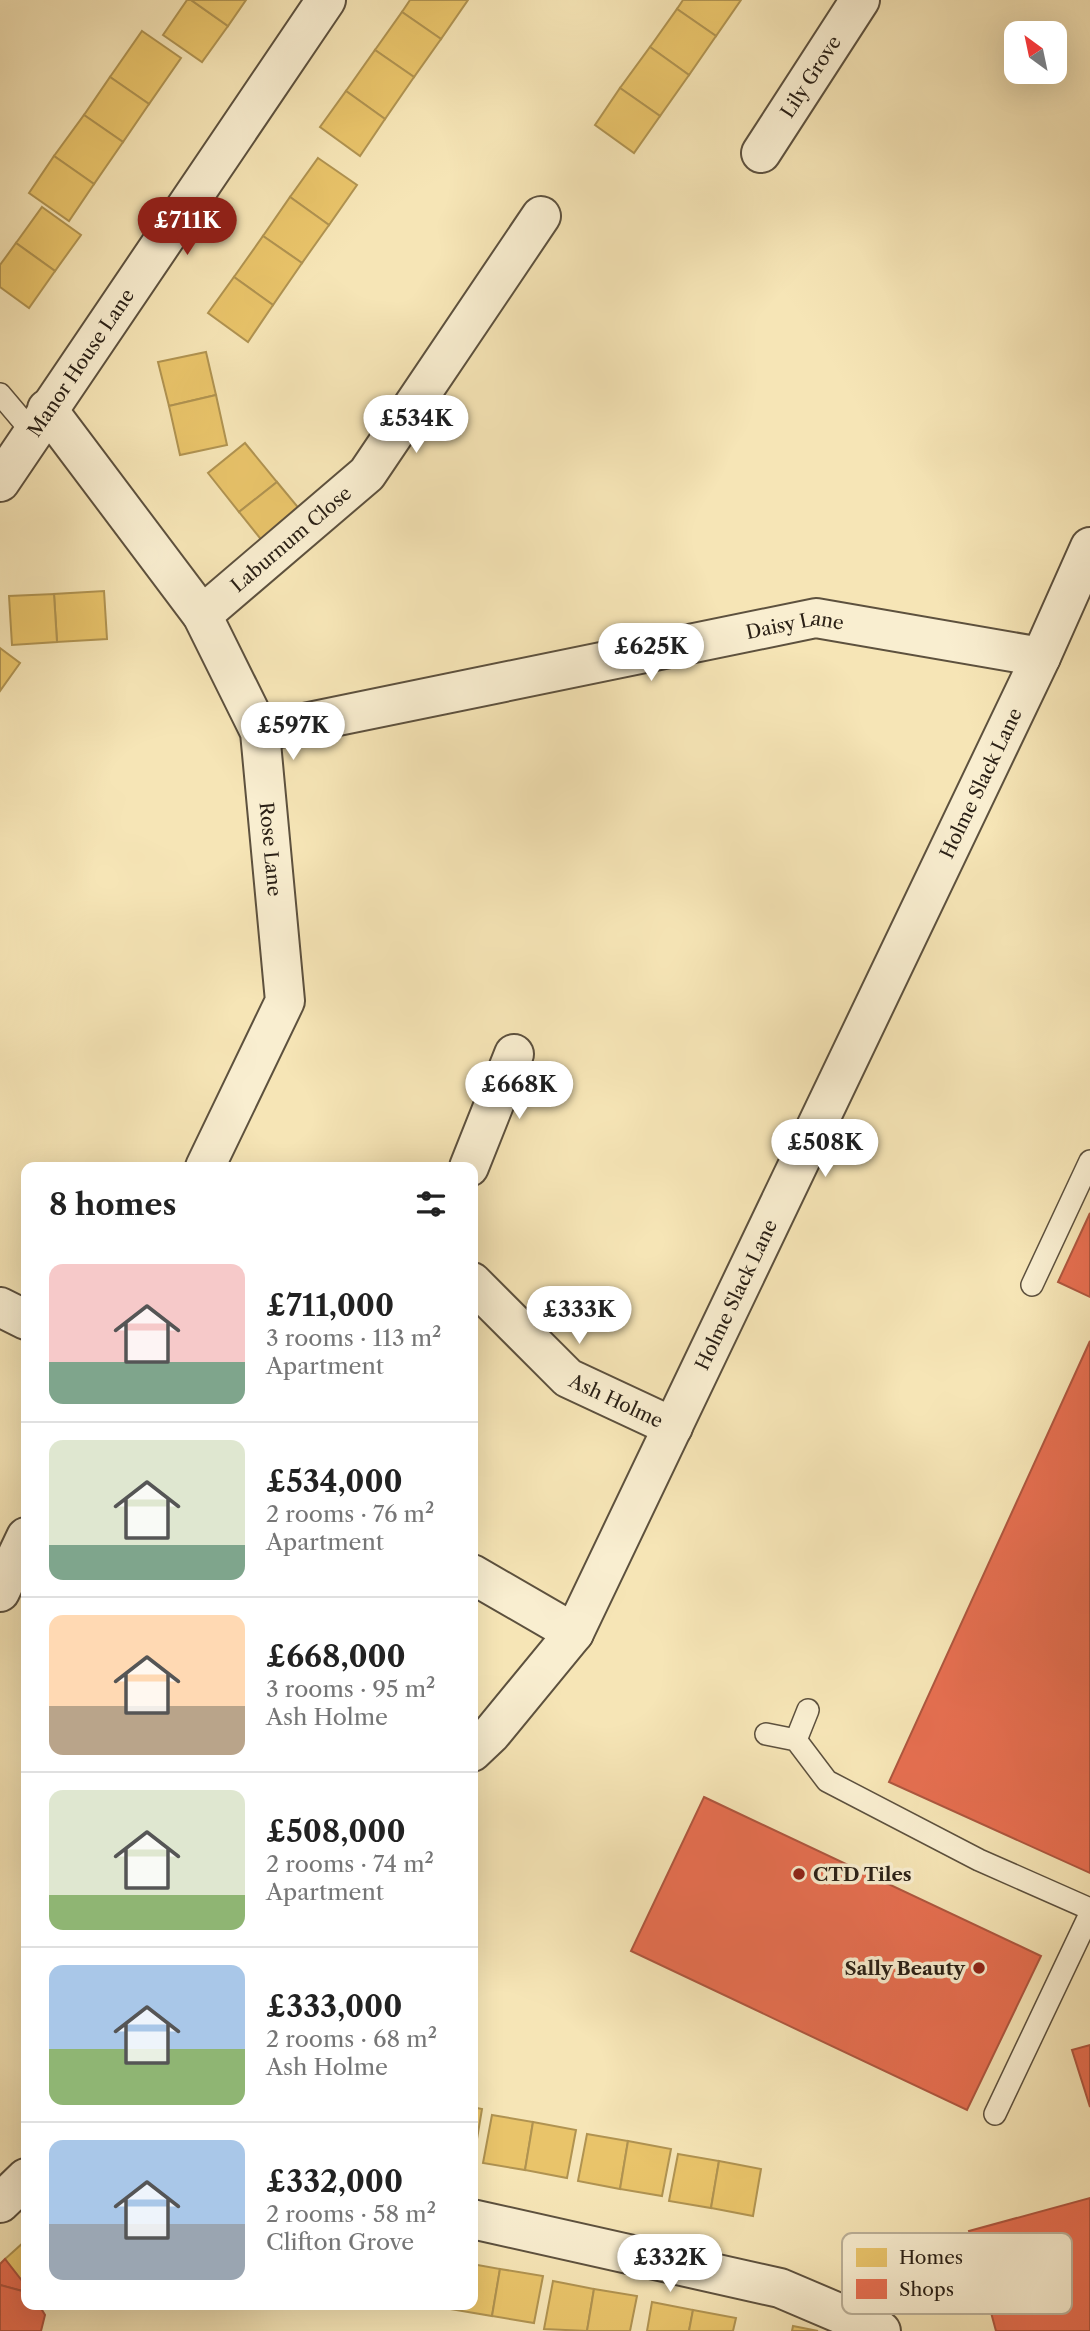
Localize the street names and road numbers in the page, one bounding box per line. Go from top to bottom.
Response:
street label: Lily Grove [775,31,845,122]
street label: Manor House Lane [23,284,139,441]
street label: Laburnum Close [226,481,356,597]
street label: Daisy Lane [744,606,846,644]
street label: Holme Slack Lane [935,704,1026,862]
street label: Rose Lane [255,801,287,897]
street label: Holme Slack Lane [690,1216,782,1374]
street label: Ash Holme [565,1368,667,1432]

